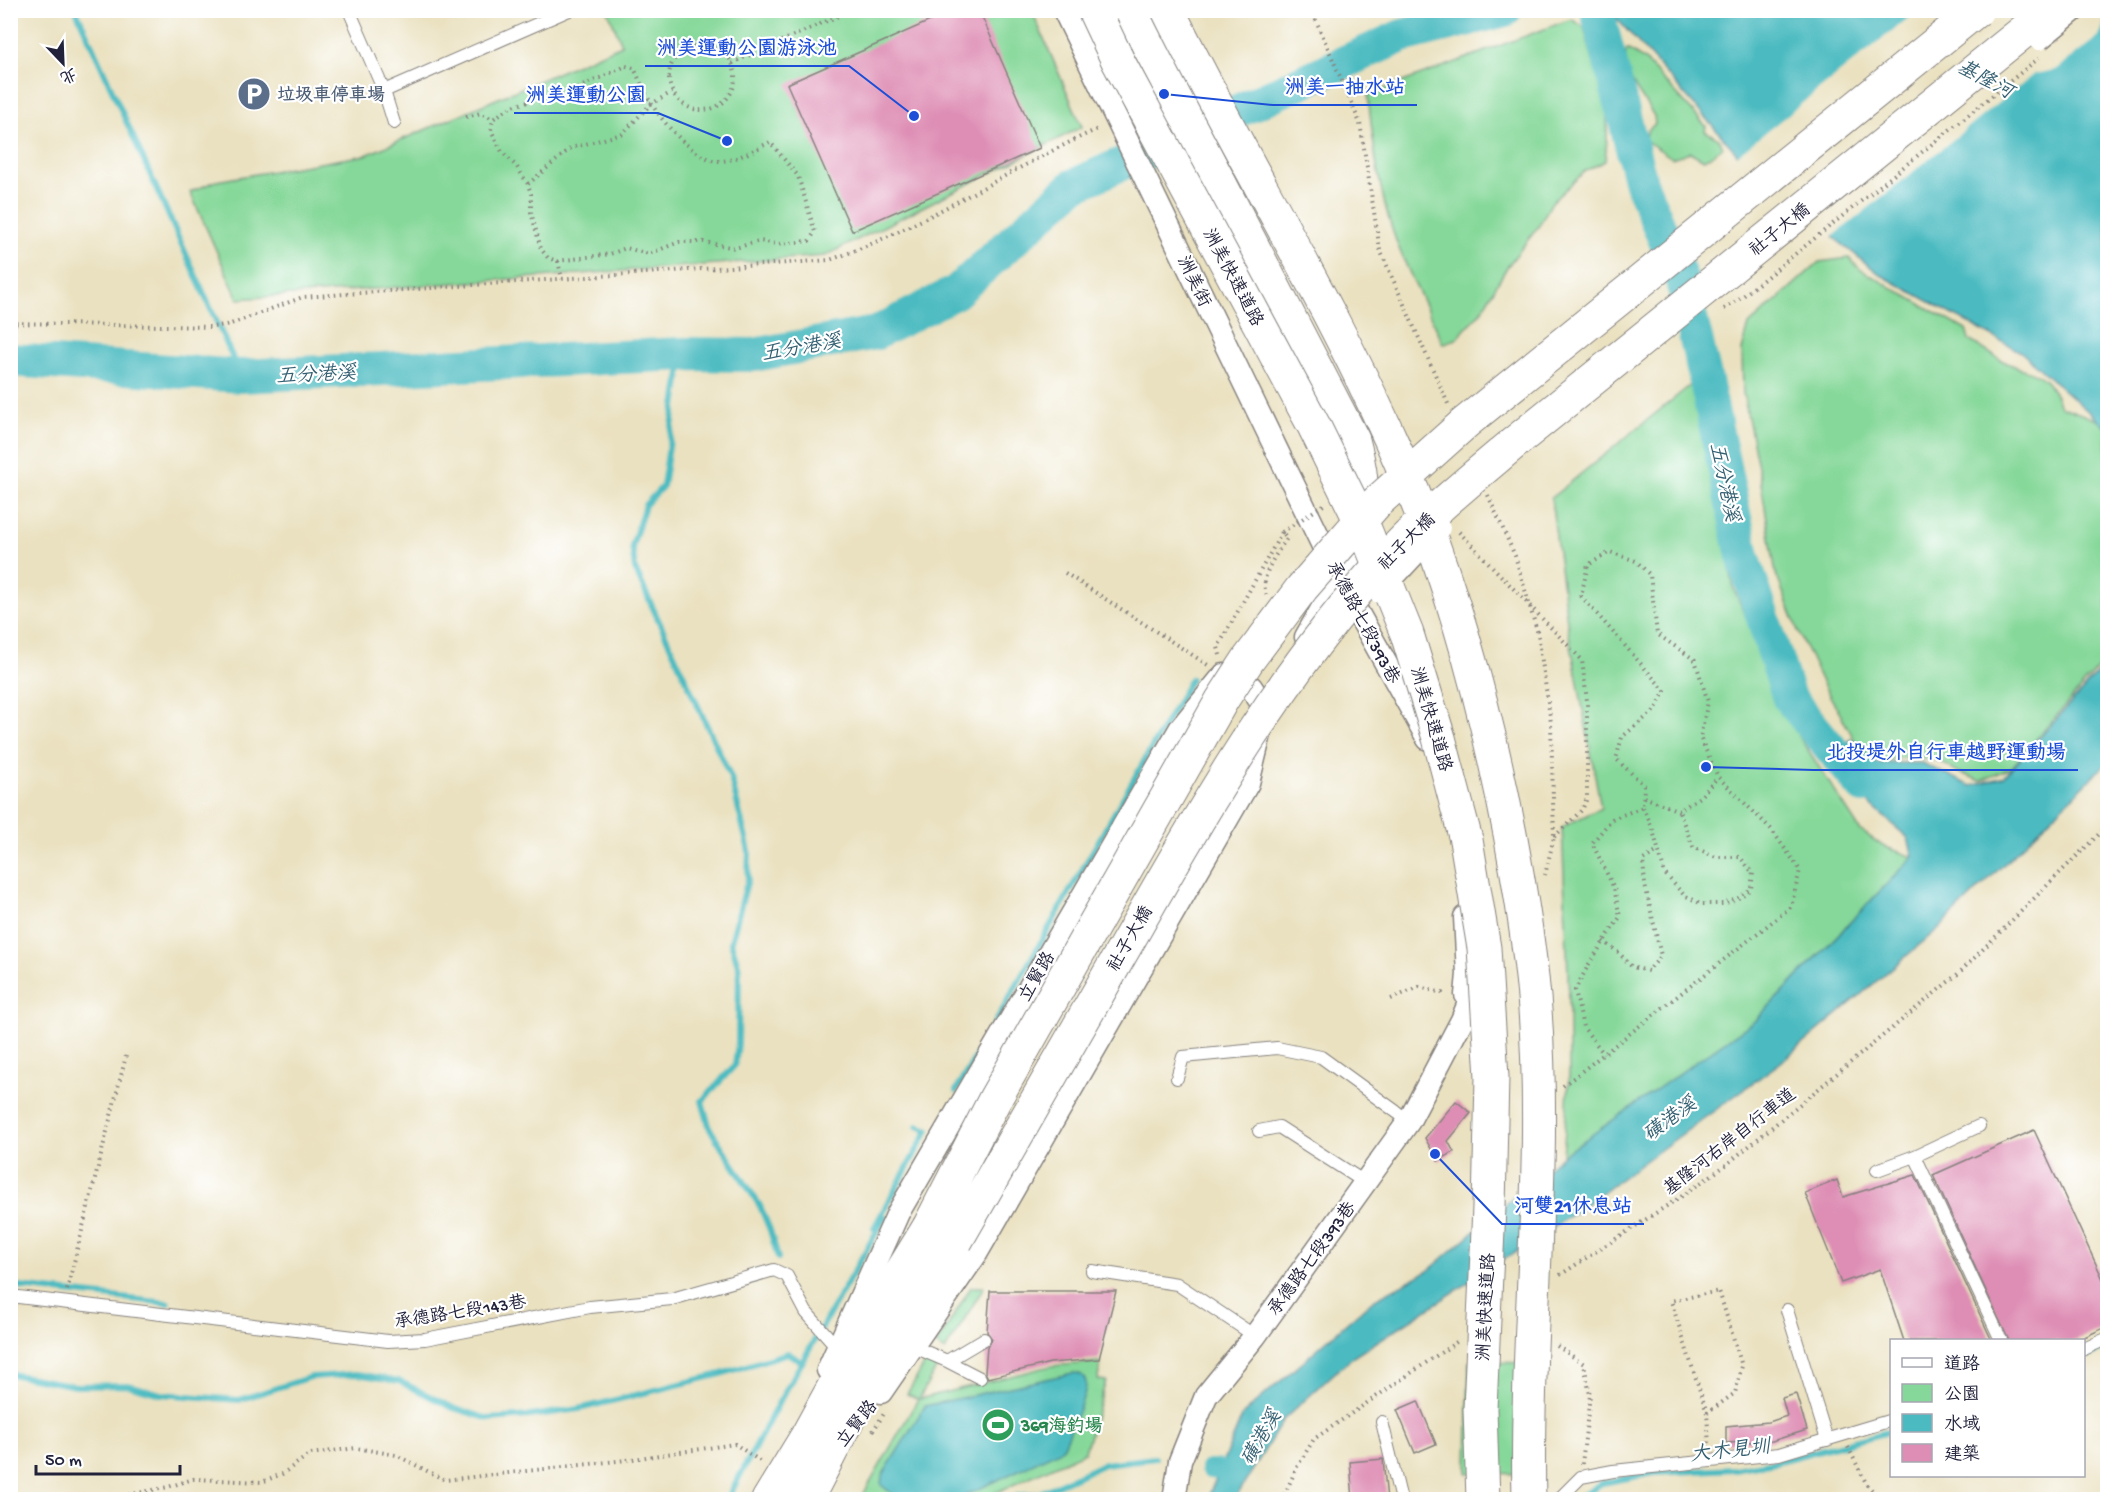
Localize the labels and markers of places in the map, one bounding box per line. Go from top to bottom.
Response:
callout: 洲美運動公園游泳池 [645,28,849,66]
callout: 洲美一抽水站 [1273,67,1417,105]
callout: 洲美運動公園 [514,75,658,113]
parking icon: 垃圾車停車場 [236,76,272,112]
place label: 垃圾車停車場 [277,85,385,107]
callout: 北投堤外自行車越野運動場 [1814,732,2078,770]
callout: 河雙21休息站 [1502,1186,1644,1224]
sports icon: 369海釣場 [980,1407,1016,1443]
place label: 369海釣場 [1020,1416,1102,1438]

